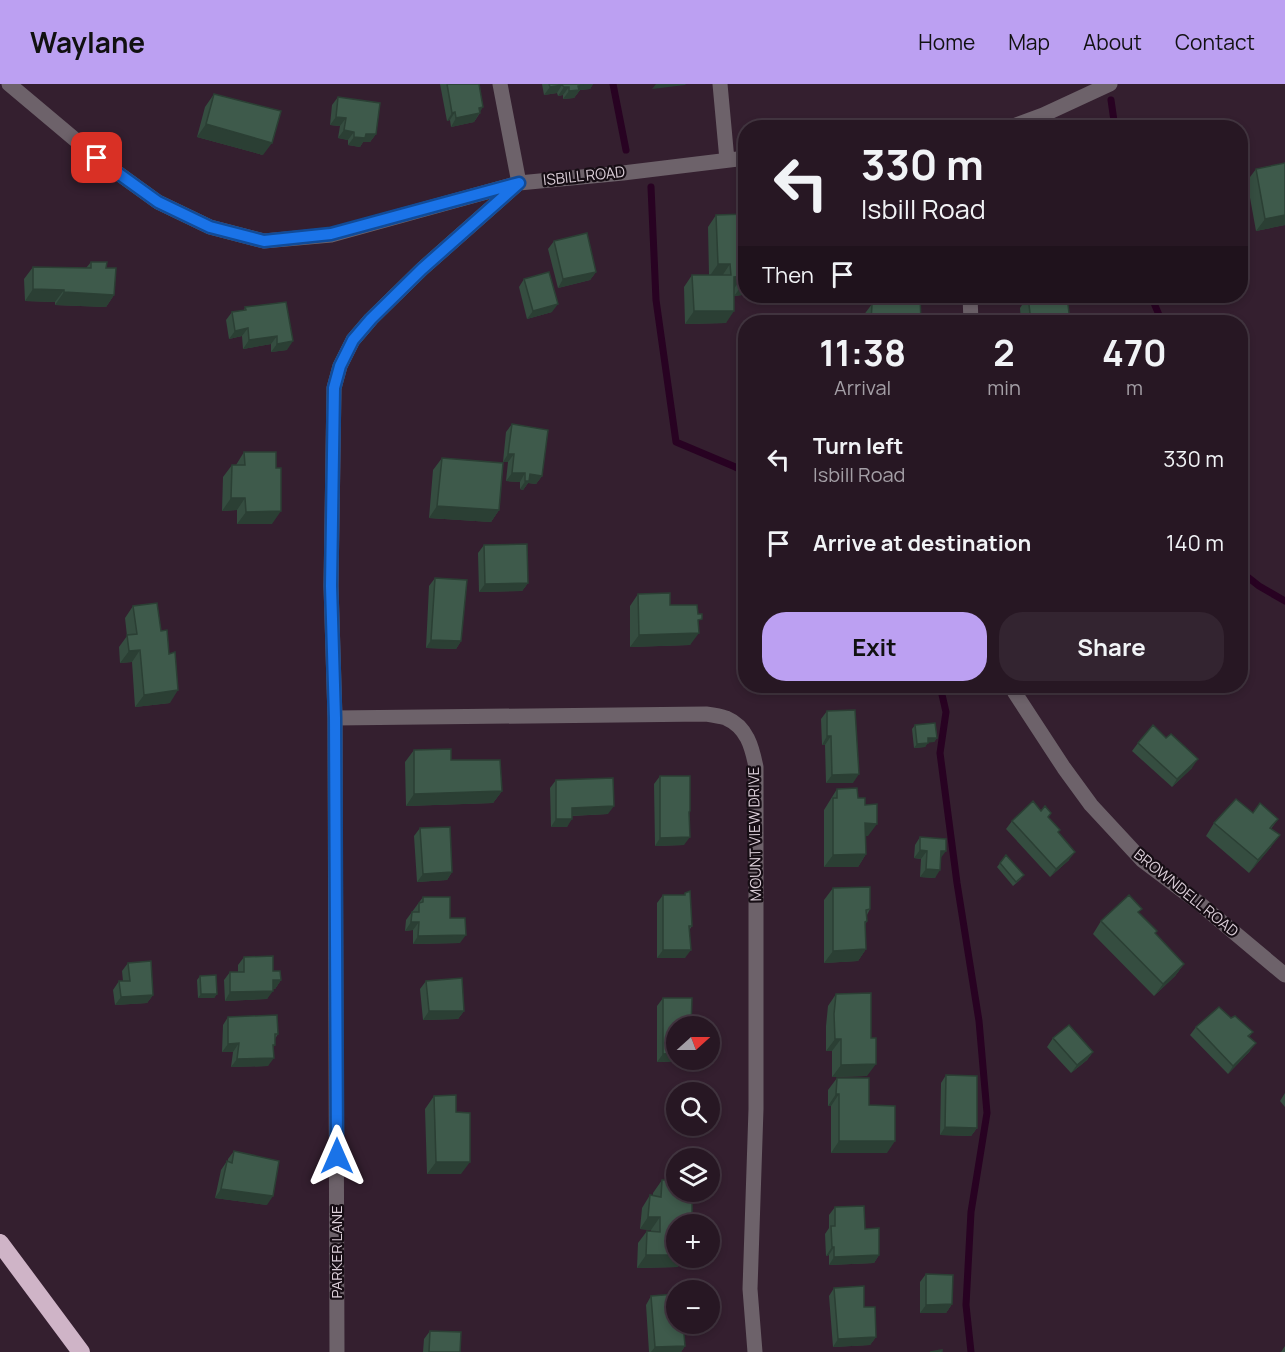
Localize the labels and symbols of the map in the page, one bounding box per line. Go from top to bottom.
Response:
pin [71,132,122,183]
street label: ISBILL ROAD [542,161,626,190]
street label: MOUNT VIEW DRIVE [743,767,766,901]
street label: BROWNDELL ROAD [1130,844,1243,941]
north arrow [666,1016,720,1070]
position arrow [305,1124,369,1188]
street label: PARKER LANE [326,1205,347,1299]

